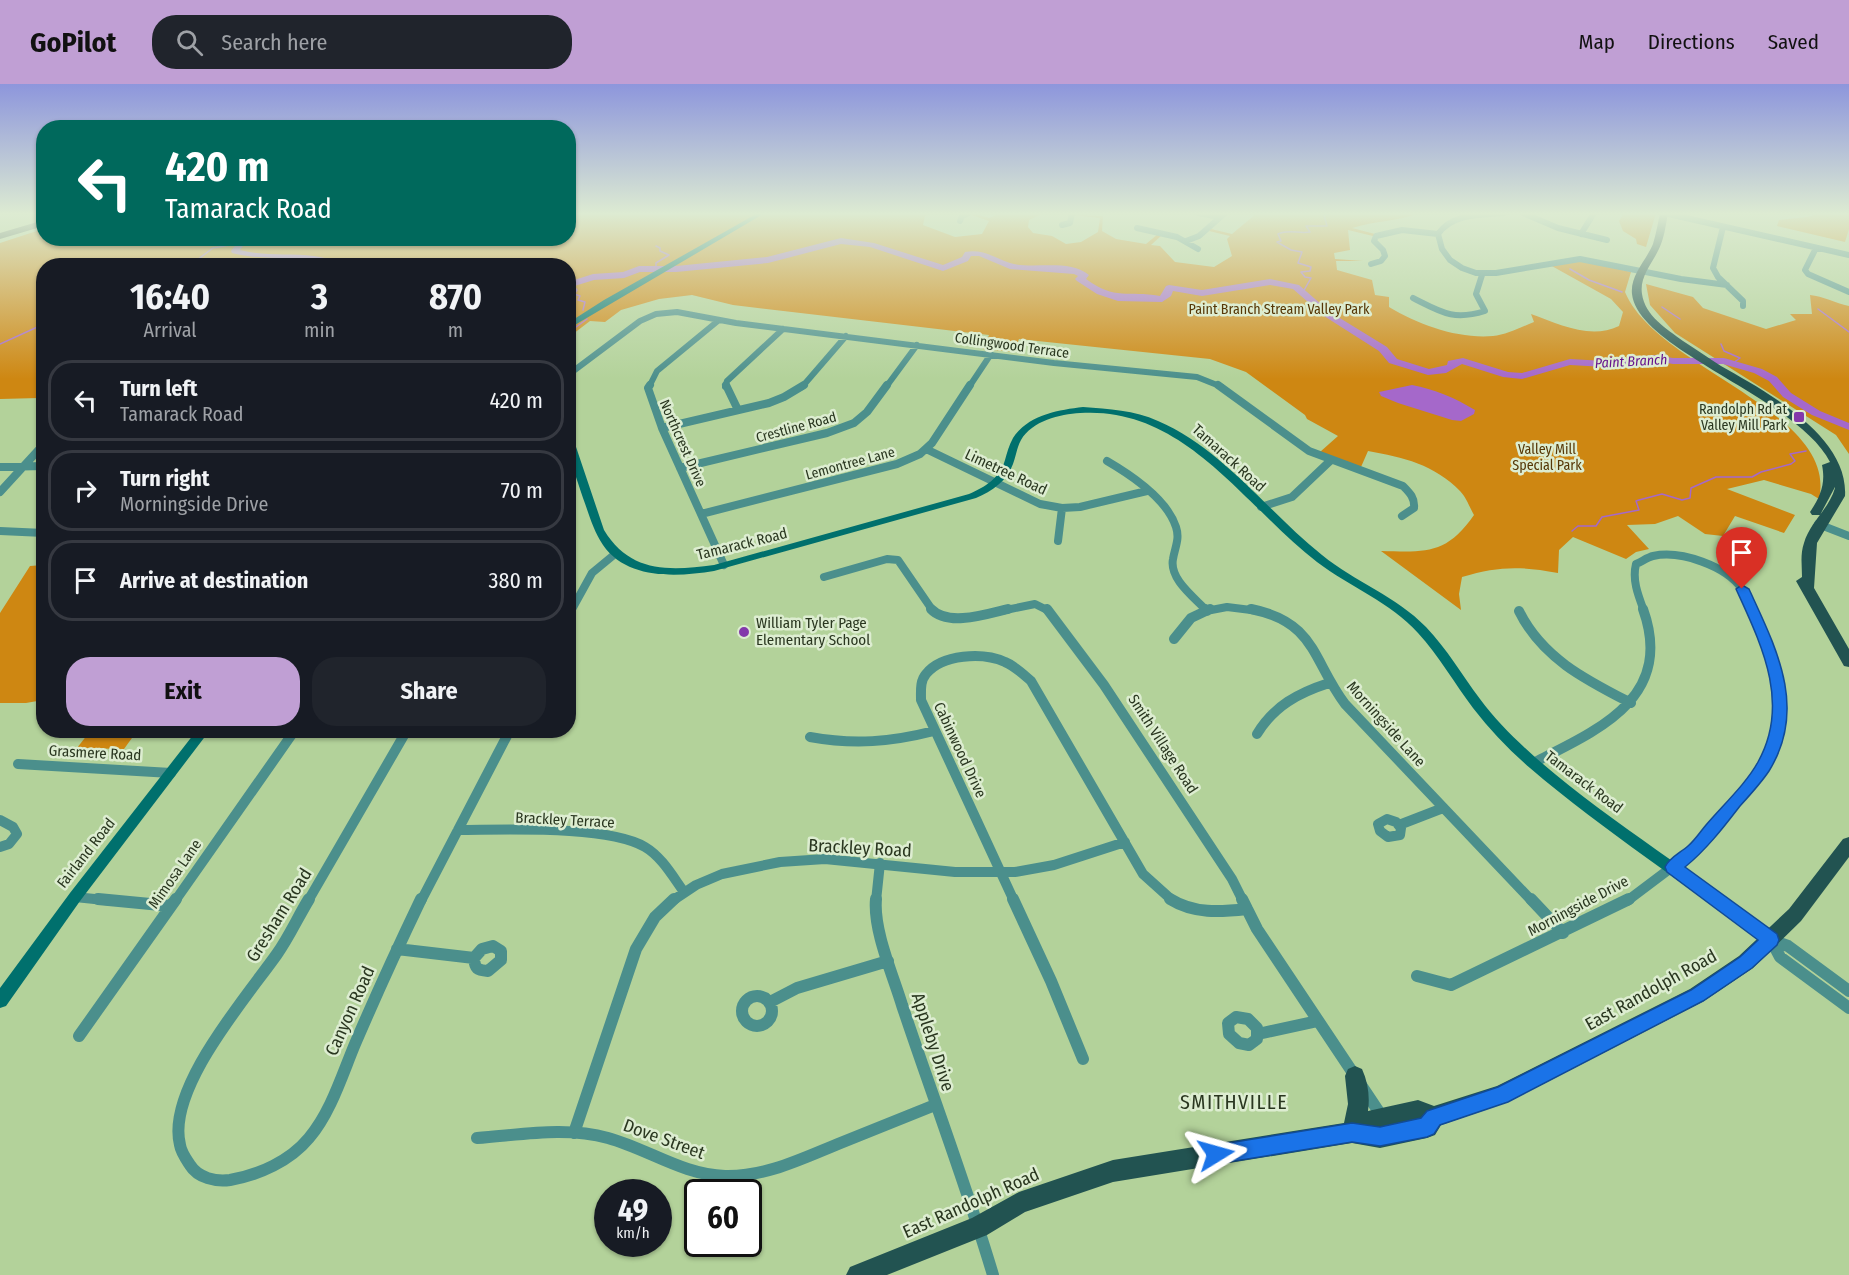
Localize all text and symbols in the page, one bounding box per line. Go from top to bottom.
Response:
search box [152,15,572,69]
text: GoPilot [30,26,116,59]
icon: search [173,26,206,59]
text: Search here [221,29,327,56]
text: Map [1578,29,1615,55]
text: Directions [1648,29,1735,55]
text: Saved [1768,29,1819,55]
text: 420 m [165,142,269,192]
icon: left [66,144,144,222]
text: Tamarack Road [165,193,332,225]
text: 16:40 [130,275,210,319]
text: 3 [311,275,328,319]
text: 870 [429,275,482,319]
park label: Paint Branch Stream Valley Park [1189,301,1370,318]
text: Arrival [144,318,197,342]
text: min [304,318,335,342]
text: m [448,318,463,342]
street label: Collingwood Terrace [954,329,1070,362]
water label: Paint Branch [1594,351,1668,372]
text: Turn left [120,375,198,402]
icon: left [69,384,102,417]
text: 420 m [489,387,543,414]
street label: Northcrest Drive [656,397,709,489]
place label: Randolph Rd at Valley Mill Park [1699,401,1787,434]
text: Tamarack Road [120,402,243,426]
street label: Crestline Road [754,409,838,446]
marker: Randolph Rd at Valley Mill Park [1792,410,1806,424]
street label: Tamarack Road [1189,420,1269,496]
park label: Valley Mill Special Park [1512,441,1582,474]
street label: Lemontree Lane [804,443,897,484]
street label: Limetree Road [962,445,1050,499]
text: Turn right [120,465,209,492]
icon: right [69,474,102,507]
text: 70 m [501,477,543,504]
text: Morningside Drive [120,492,268,516]
street label: Tamarack Road [695,524,789,564]
pin [1716,527,1767,589]
icon: arrive [1725,536,1758,569]
icon: arrive [69,564,102,597]
text: Arrive at destination [120,567,308,594]
text: 380 m [489,567,543,594]
place label: William Tyler Page Elementary School [756,614,870,649]
marker: William Tyler Page Elementary School [737,625,751,639]
button: Exit [66,657,300,726]
button: Share [312,657,546,726]
street label: Morningside Lane [1343,678,1429,770]
street label: Smith Village Road [1124,691,1202,797]
street label: Cabinwood Drive [930,699,990,801]
street label: Grasmere Road [48,742,142,764]
street label: Tamarack Road [1542,747,1626,817]
street label: Brackley Terrace [515,808,615,832]
street label: Fairland Road [53,814,119,892]
street label: Brackley Road [808,834,912,862]
street label: Mimosa Lane [145,836,205,912]
street label: Gresham Road [241,864,317,966]
street label: Morningside Drive [1525,872,1631,940]
street label: East Randolph Road [1581,945,1721,1035]
street label: Canyon Road [321,963,379,1059]
street label: Appleby Drive [907,990,959,1094]
district label: SMITHVILLE [1180,1090,1288,1114]
street label: Dove Street [620,1114,708,1164]
position arrow [1184,1122,1248,1186]
street label: East Randolph Road [899,1163,1043,1243]
speed limit sign: 60 [684,1179,762,1257]
text: 49 [618,1193,648,1229]
text: km/h [616,1224,650,1242]

